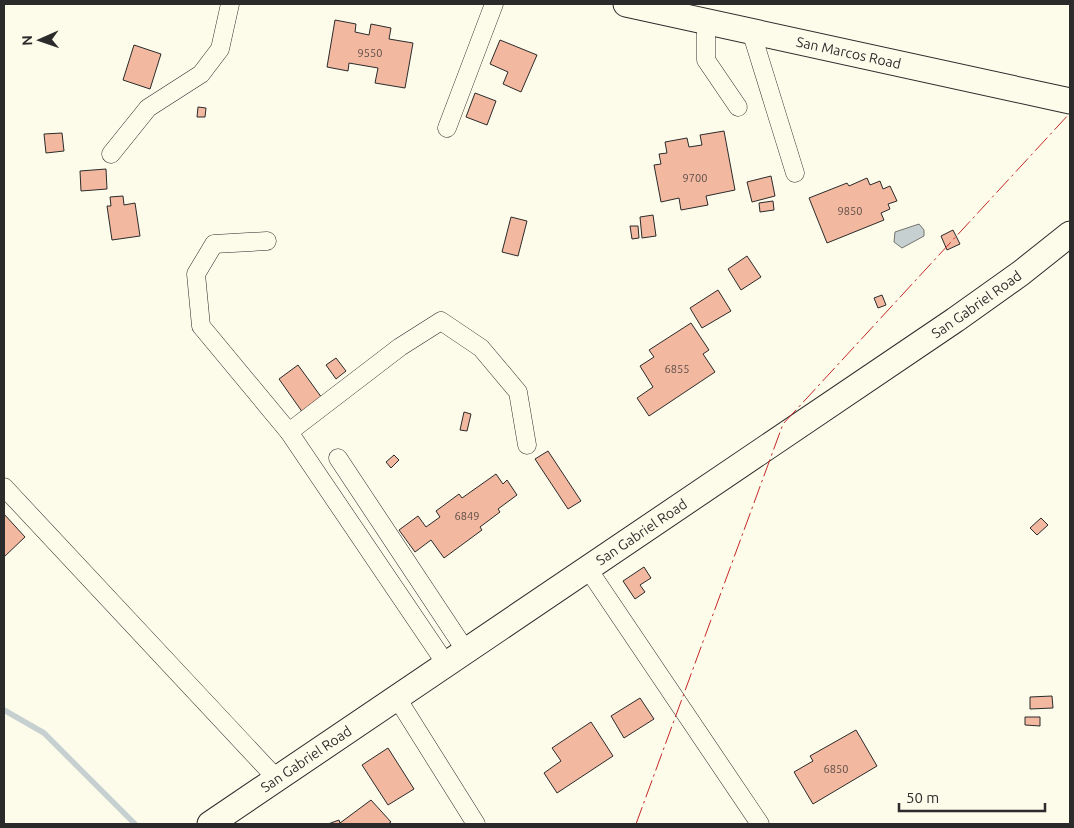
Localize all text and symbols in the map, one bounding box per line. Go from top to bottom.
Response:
north arrow [15,15,65,65]
street label: San Marcos Road [795,33,903,72]
text: N [19,35,35,46]
house number: 9550 [358,47,382,59]
house number: 9700 [683,172,707,184]
house number: 9850 [838,205,862,217]
street label: San Gabriel Road [929,267,1024,341]
house number: 6855 [665,363,689,375]
street label: San Gabriel Road [593,496,690,568]
house number: 6849 [455,510,479,522]
street label: San Gabriel Road [258,723,355,795]
house number: 6850 [824,763,848,775]
scale bar [899,780,1045,812]
text: 50 m [906,789,939,806]

